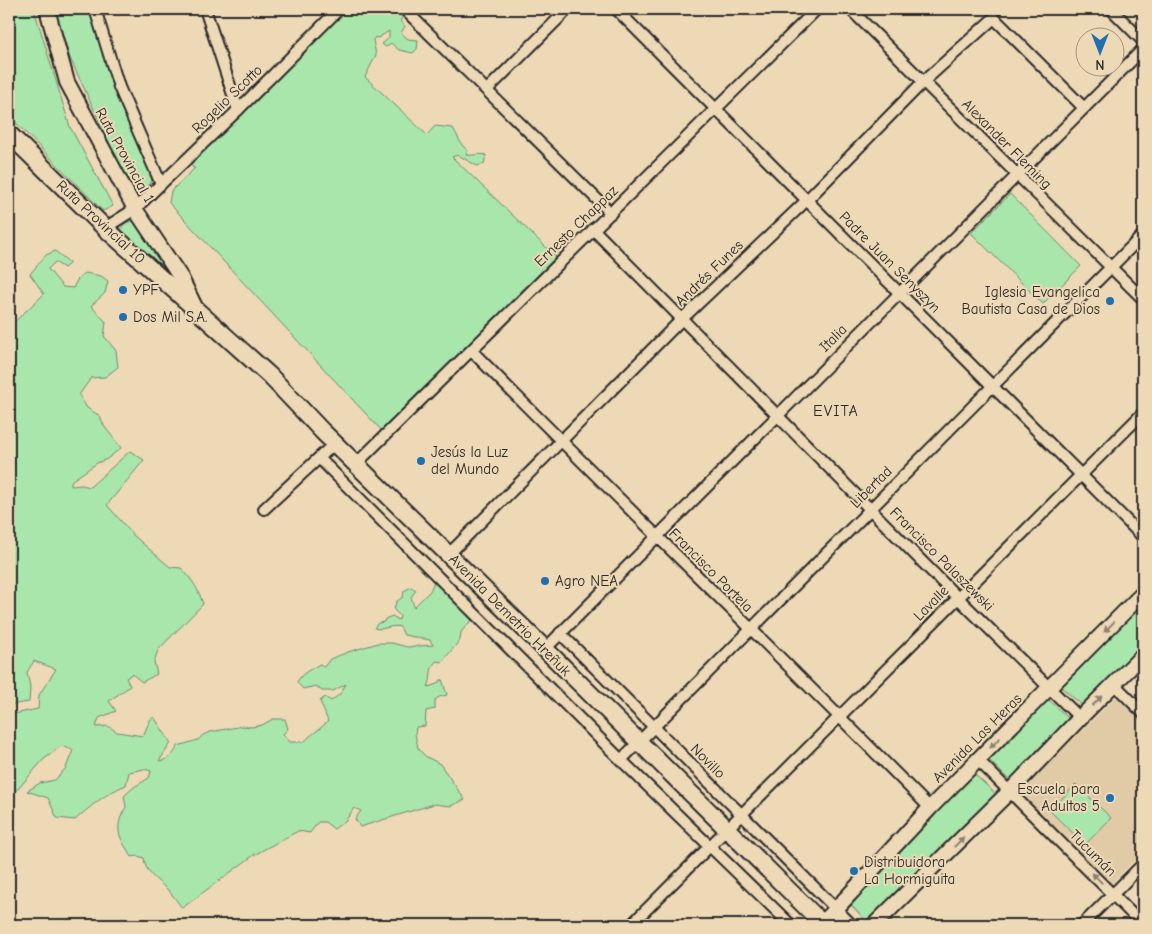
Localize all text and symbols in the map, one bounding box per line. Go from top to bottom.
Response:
north arrow [1074,28,1124,78]
text: N [1095,56,1105,73]
street label: Rogelio Scotto [188,61,266,137]
street label: Alexander Fleming [958,95,1056,193]
street label: Ruta Provincial 1 [92,104,159,206]
street label: Ruta Provincial 10 [53,176,149,268]
street label: Ernesto Chappaz [531,181,622,270]
street label: Padre Juan Senyszyn [836,208,944,316]
street label: Andrés Funes [671,236,747,310]
place label: YPF [133,281,159,299]
place label: Iglesia Evangelica Bautista Casa de Dios [961,283,1100,318]
marker: YPF [117,284,129,296]
marker: Iglesia Evangelica Bautista Casa de Dios [1104,295,1116,307]
place label: Dos Mil S.A. [133,308,207,326]
marker: Dos Mil S.A. [117,311,129,323]
street label: Italia [815,320,851,356]
district label: EVITA [813,402,859,420]
place label: Jesús la Luz del Mundo [431,443,509,478]
marker: Jesús la Luz del Mundo [415,455,427,467]
street label: Libertad [846,462,896,512]
street label: Francisco Palaszewski [886,503,998,615]
street label: Francisco Portela [665,524,757,616]
street label: Avenida Demetrio Hreñuk [445,550,575,680]
place label: Agro NEA [555,572,618,590]
marker: Agro NEA [539,575,551,587]
street label: Lavalle [910,581,953,624]
one-way arrow [1103,621,1115,633]
street label: Avenida Las Heras [929,690,1025,786]
one-way arrow [1091,695,1103,707]
one-way arrow [989,737,1001,749]
street label: Novillo [687,740,729,782]
place label: Escuela para Adultos 5 [1017,780,1100,815]
marker: Escuela para Adultos 5 [1104,792,1116,804]
street label: Tucumán [1066,826,1120,880]
one-way arrow [953,836,965,848]
place label: Distribuidora La Hormiguita [864,853,955,888]
marker: Distribuidora La Hormiguita [848,865,860,877]
one-way arrow [1091,872,1103,884]

